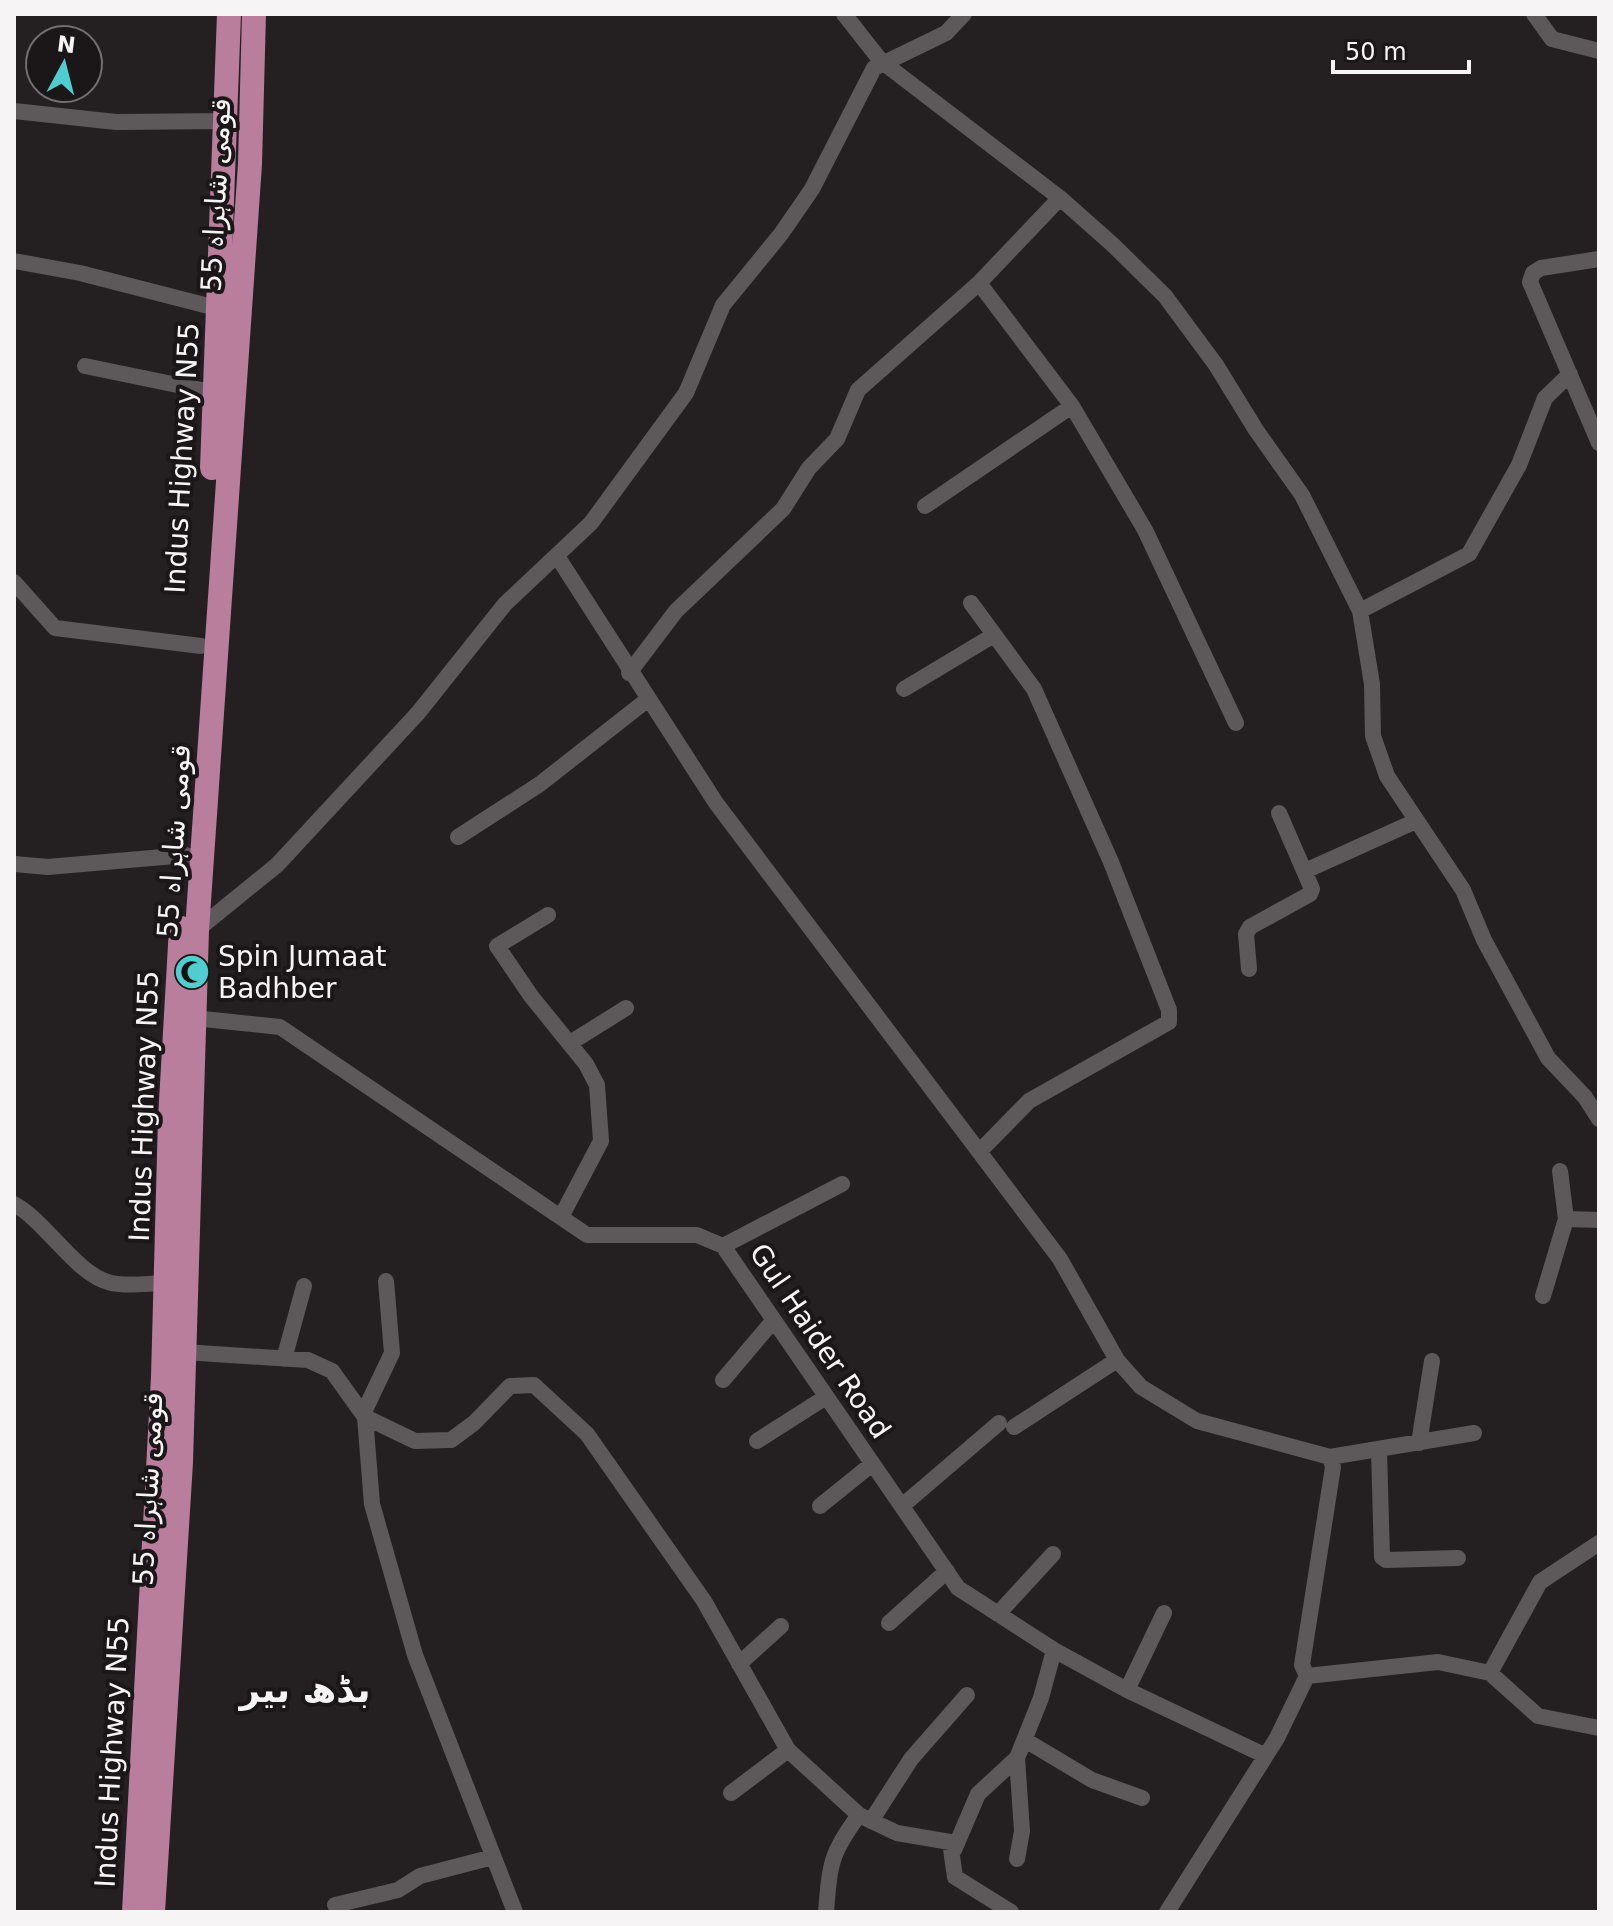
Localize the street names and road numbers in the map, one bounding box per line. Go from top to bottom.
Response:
street label: قومی شاہراہ 55 [194,97,238,293]
street label: Indus Highway N55 [158,322,206,594]
street label: قومی شاہراہ 55 [151,743,197,939]
street label: Indus Highway N55 [123,970,165,1242]
street label: Gul Haider Road [743,1237,897,1445]
street label: قومی شاہراہ 55 [126,1391,170,1587]
street label: Indus Highway N55 [88,1616,136,1888]

